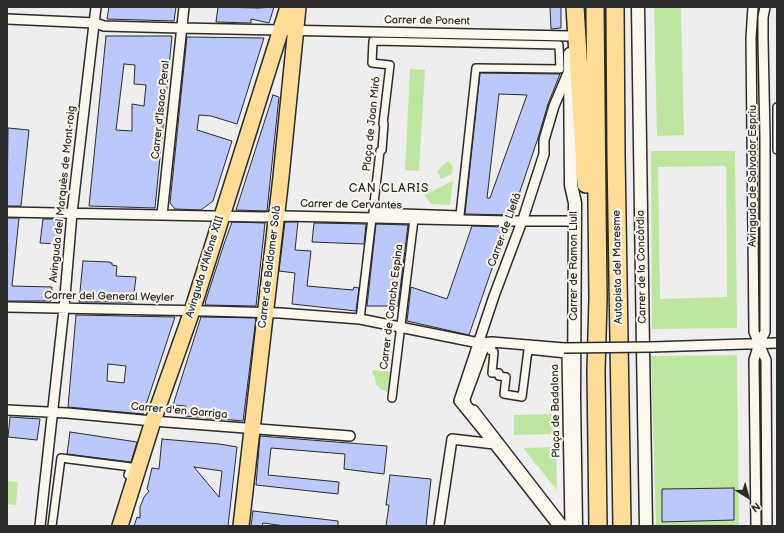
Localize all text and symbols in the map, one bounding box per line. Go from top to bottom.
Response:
street label: Carrer de Ponent [384,14,470,28]
street label: Carrer d'Isaac Peral [149,60,173,160]
street label: Plaça de Joan Miró [360,76,384,172]
street label: Avinguda del Marquès de Mont-roig [47,105,79,283]
street label: Avinguda de Salvador Espriu [746,105,760,247]
district label: CAN CLARIS [349,182,429,196]
street label: Carrer de Llefià [485,191,525,269]
street label: Carrer de Cervantes [300,198,402,212]
street label: Carrer de Baldomer Solà [256,205,284,329]
street label: Autopista del Maresme [610,210,626,324]
street label: Carrer de la Concòrdia [634,210,650,324]
street label: Carrer de Ramon Llull [567,211,581,321]
street label: Avinguda d'Alfons XIII [183,214,227,320]
street label: Carrer de Concha Espina [378,243,406,371]
street label: Carrer del General Weyler [44,289,174,305]
street label: Plaça de Badalona [549,364,563,458]
street label: Carrer d'en Garriga [130,400,228,422]
north arrow [728,477,768,517]
text: N [748,499,763,515]

